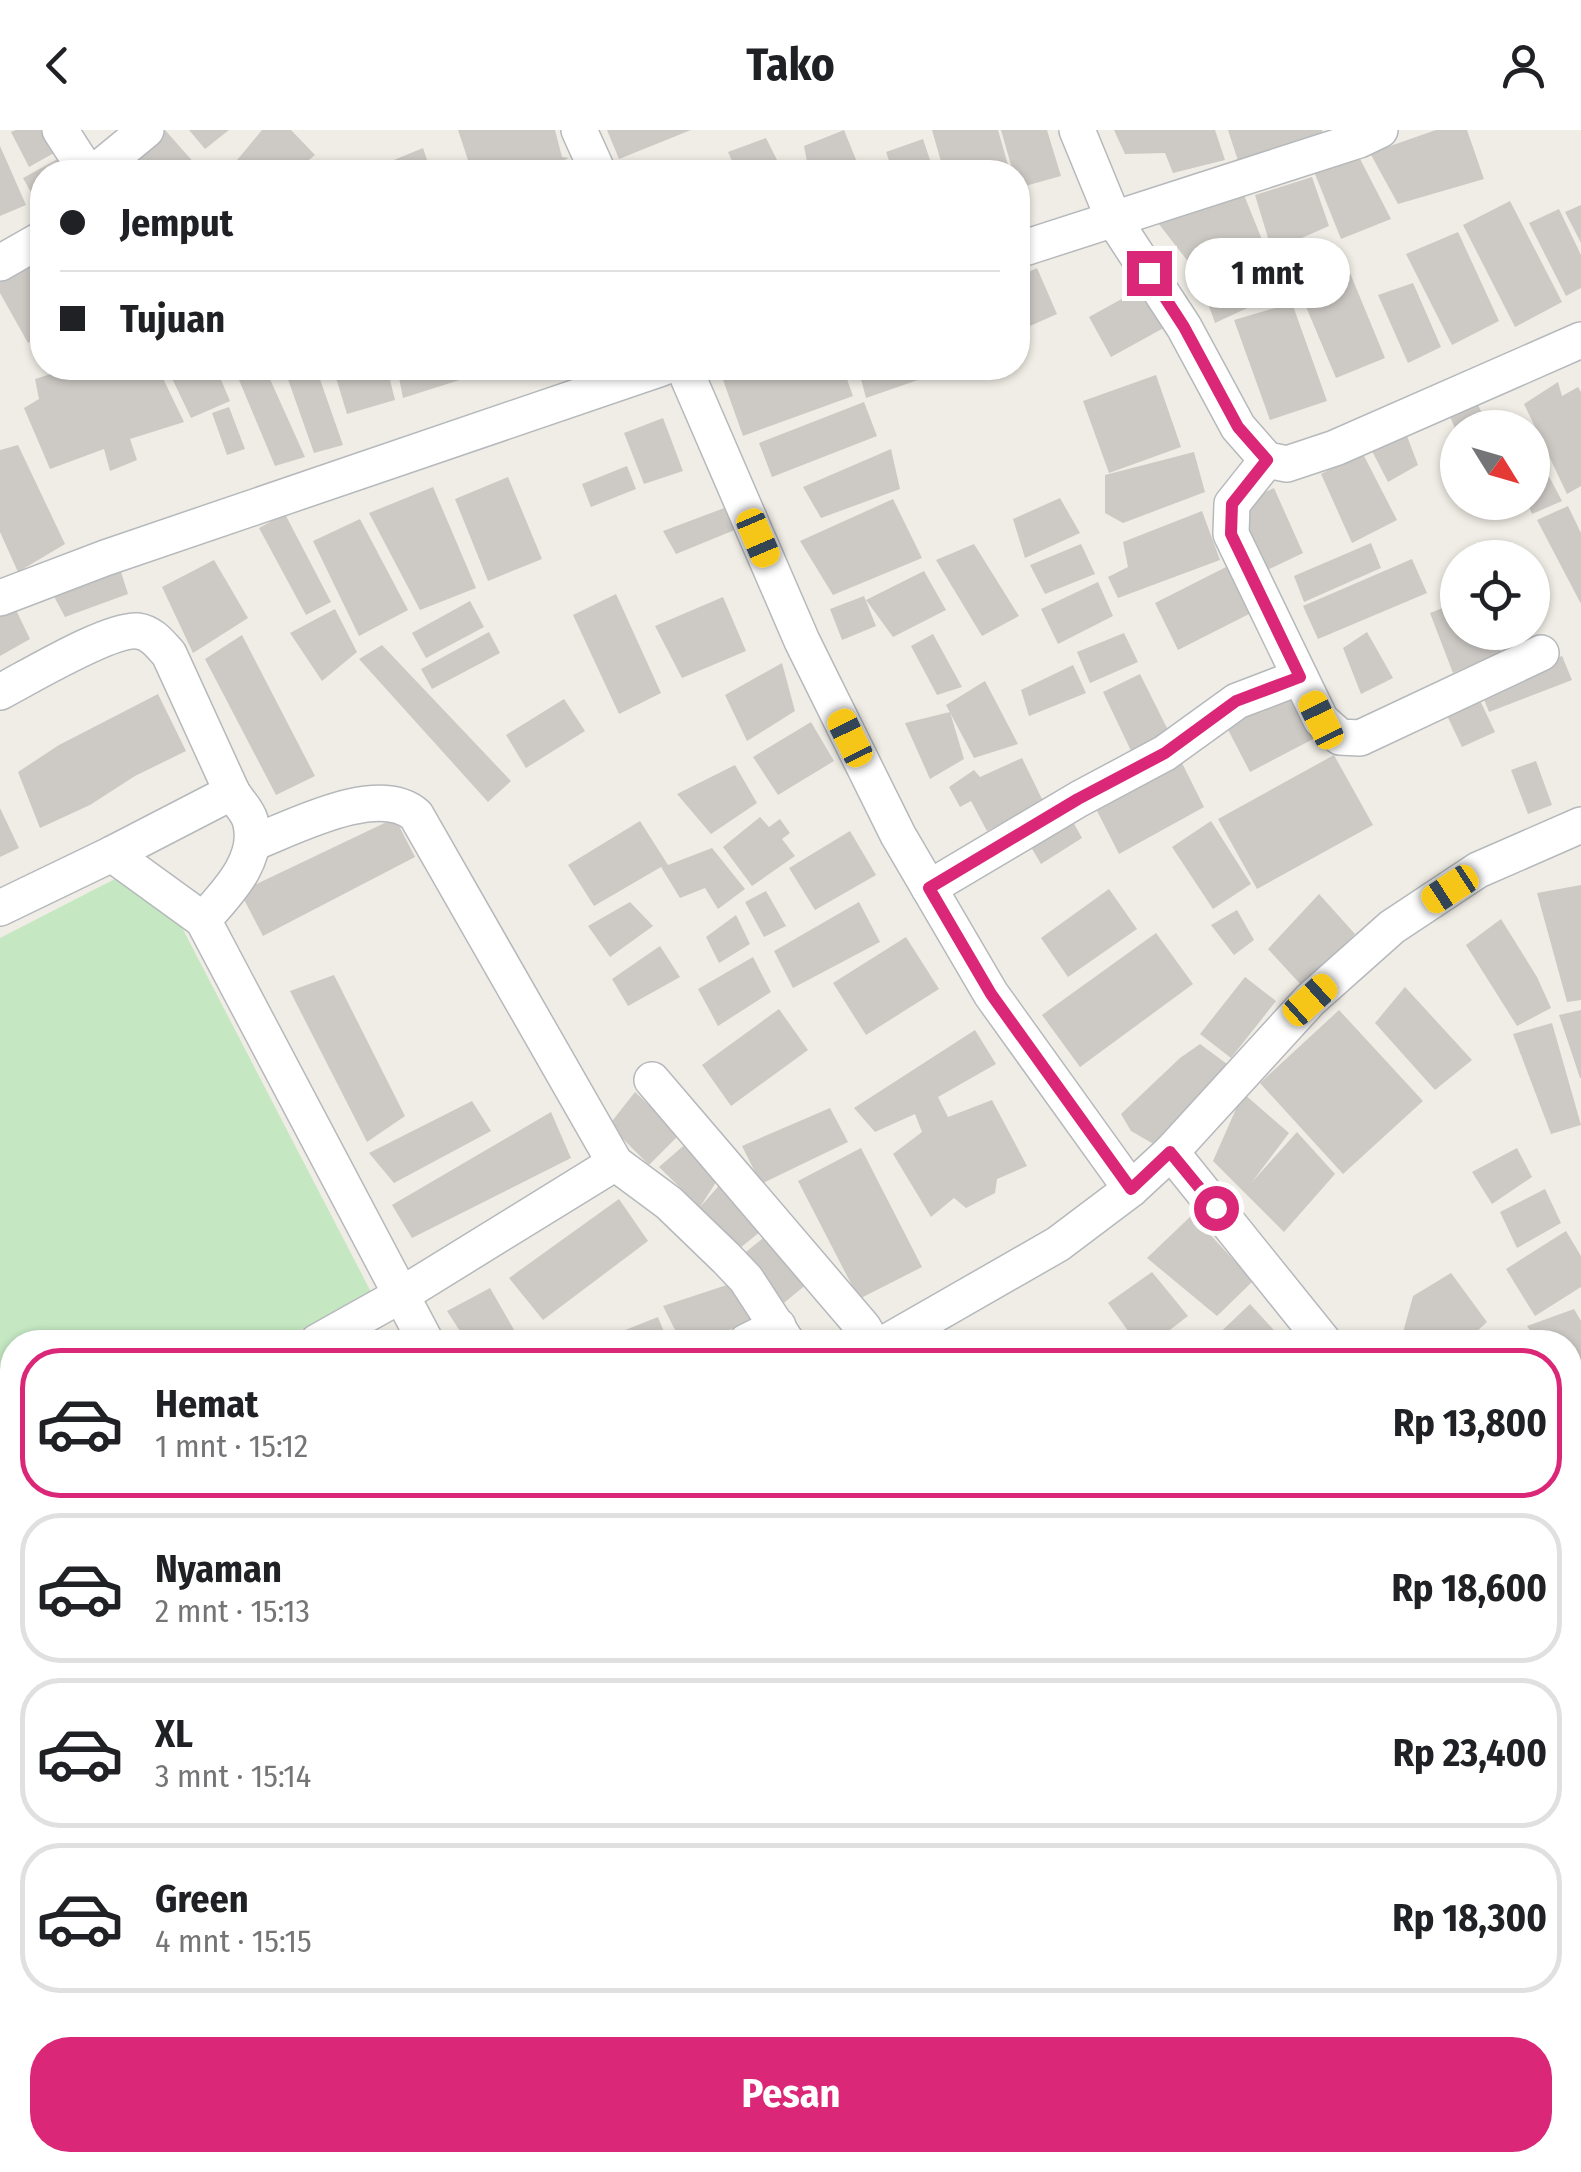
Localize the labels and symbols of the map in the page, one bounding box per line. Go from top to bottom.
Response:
callout: 1 mnt [1184,238,1349,308]
route end [1127,251,1172,296]
north arrow [1440,410,1550,520]
car [732,505,784,571]
car [1294,686,1348,754]
car [823,704,877,772]
car [1417,860,1483,918]
car [1278,969,1342,1031]
route start [1194,1186,1239,1231]

